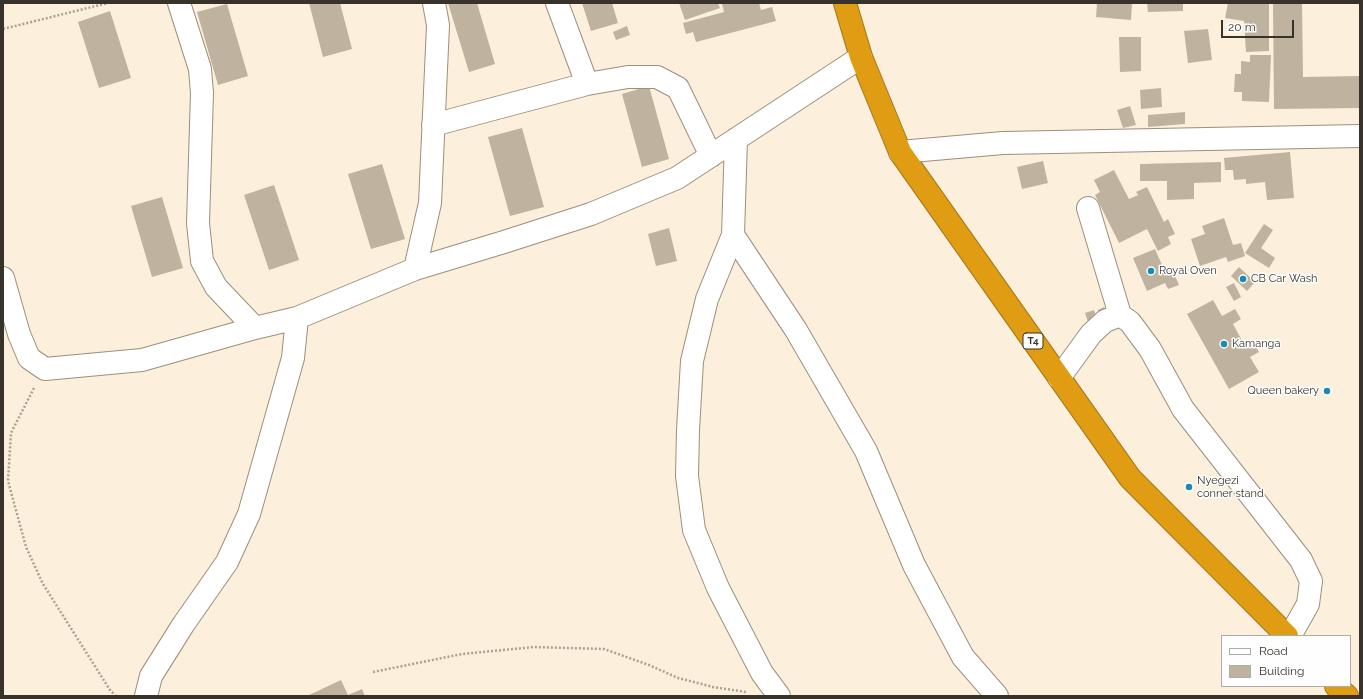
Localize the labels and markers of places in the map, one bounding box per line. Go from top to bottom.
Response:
place label: Royal Oven [1159,264,1217,278]
marker: Royal Oven [1146,266,1156,276]
place label: CB Car Wash [1251,272,1318,286]
marker: CB Car Wash [1238,274,1248,284]
place label: Kamanga [1232,337,1280,351]
marker: Kamanga [1219,339,1229,349]
place label: Queen bakery [1248,384,1319,398]
marker: Queen bakery [1322,386,1332,396]
place label: Nyegezi conner stand [1197,474,1264,500]
marker: Nyegezi conner stand [1184,482,1194,492]

